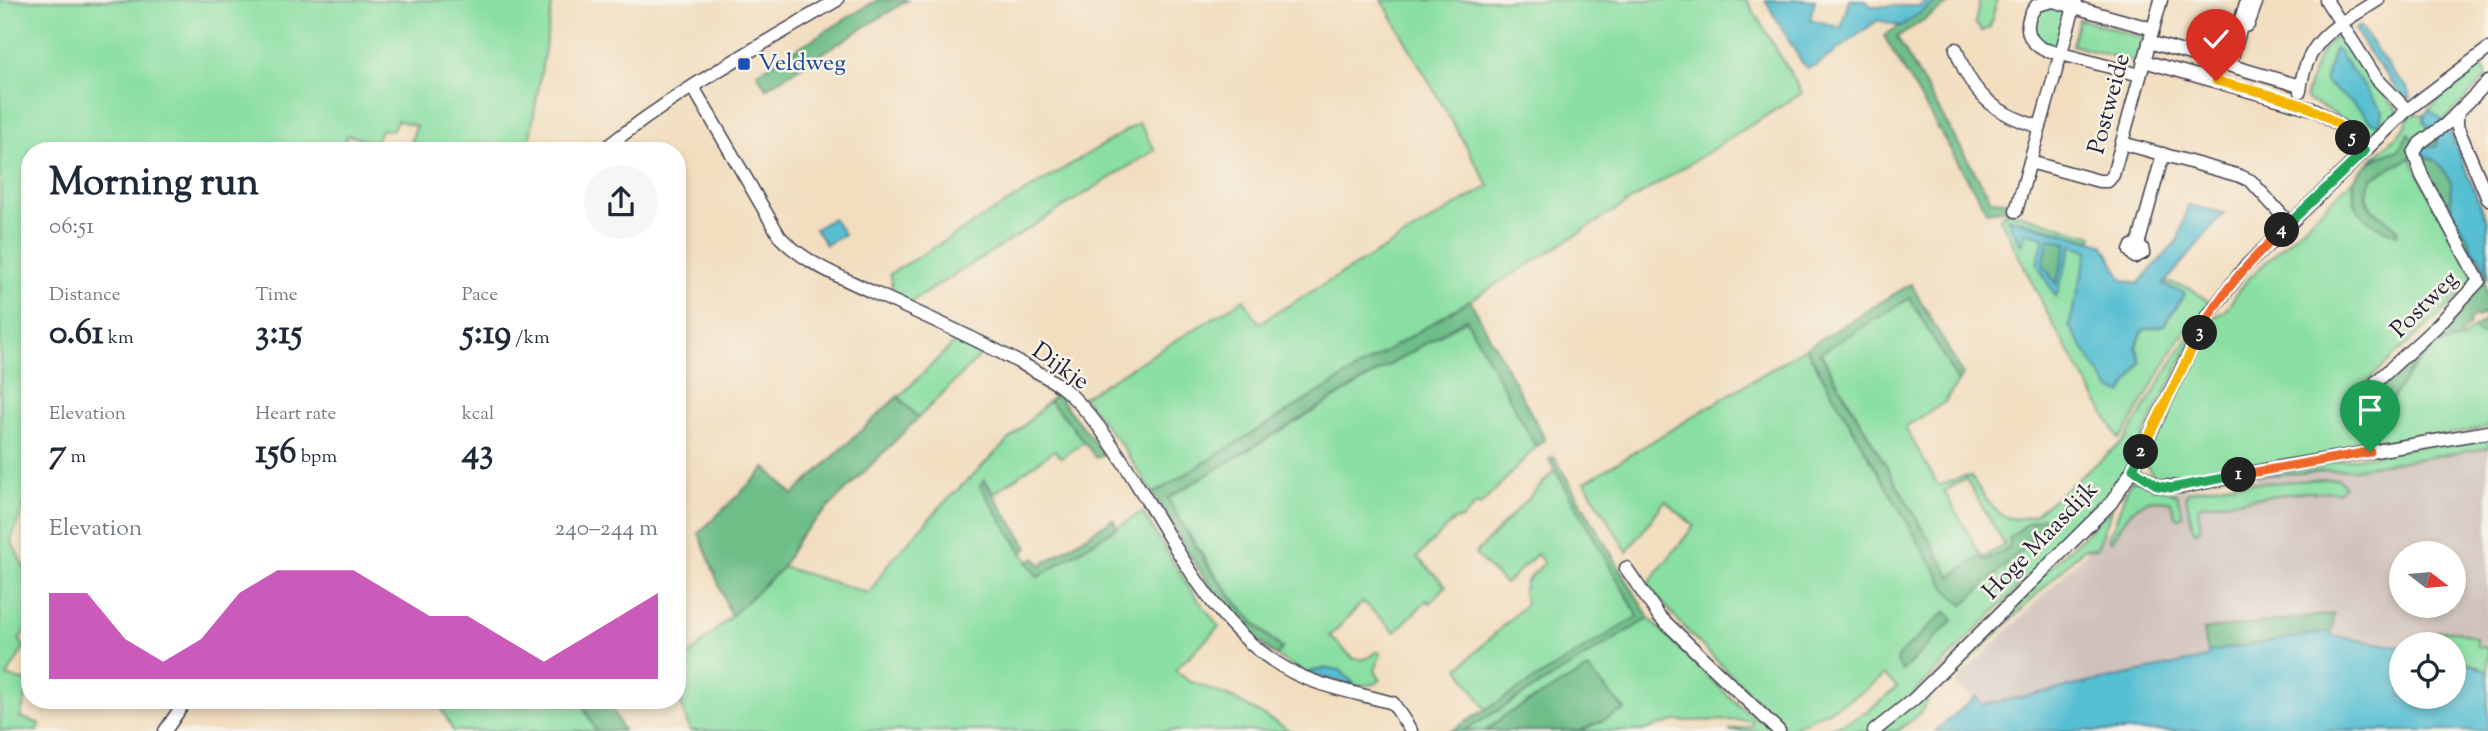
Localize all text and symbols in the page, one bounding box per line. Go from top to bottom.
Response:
pin [2186,9,2246,81]
icon: check [2197,20,2235,58]
place label: Veldweg [758,47,846,81]
street label: Postweide [2080,50,2140,158]
marker: Veldweg [736,56,752,72]
pin: 5 [2336,120,2370,156]
text: 5 [2349,124,2356,151]
text: Morning run [49,158,259,212]
button: share [584,165,658,239]
text: 06:51 [49,211,94,244]
pin: 4 [2264,212,2300,247]
text: 4 [2277,216,2286,243]
street label: Postweg [2383,263,2467,347]
text: Distance [49,282,121,309]
text: Time [255,282,298,309]
text: Pace [462,282,498,309]
text: 0.61 [49,309,104,360]
text: 3:15 [255,309,302,360]
text: 5:19 [462,309,511,360]
pin: 3 [2182,316,2218,350]
text: 3 [2196,319,2203,346]
text: km [104,325,134,352]
text: /km [511,325,550,352]
street label: Dijkje [1024,335,1096,399]
pin [2340,380,2400,452]
icon: arrive [2351,391,2389,429]
text: Elevation [49,401,126,428]
text: Heart rate [255,401,336,428]
text: kcal [462,401,494,428]
text: 7 [49,428,67,479]
text: 156 [255,428,297,479]
text: 43 [462,428,493,479]
pin: 2 [2124,434,2158,470]
text: 2 [2136,438,2145,465]
text: m [67,444,86,471]
text: bpm [297,444,337,471]
pin: 1 [2222,458,2256,492]
text: 1 [2235,461,2242,488]
street label: Hoge Maasdijk [1975,474,2107,608]
text: Elevation [49,513,142,546]
text: 240–244 m [555,513,658,546]
north arrow [2389,541,2466,618]
map controls [2389,541,2466,709]
button: locate [2389,632,2466,709]

